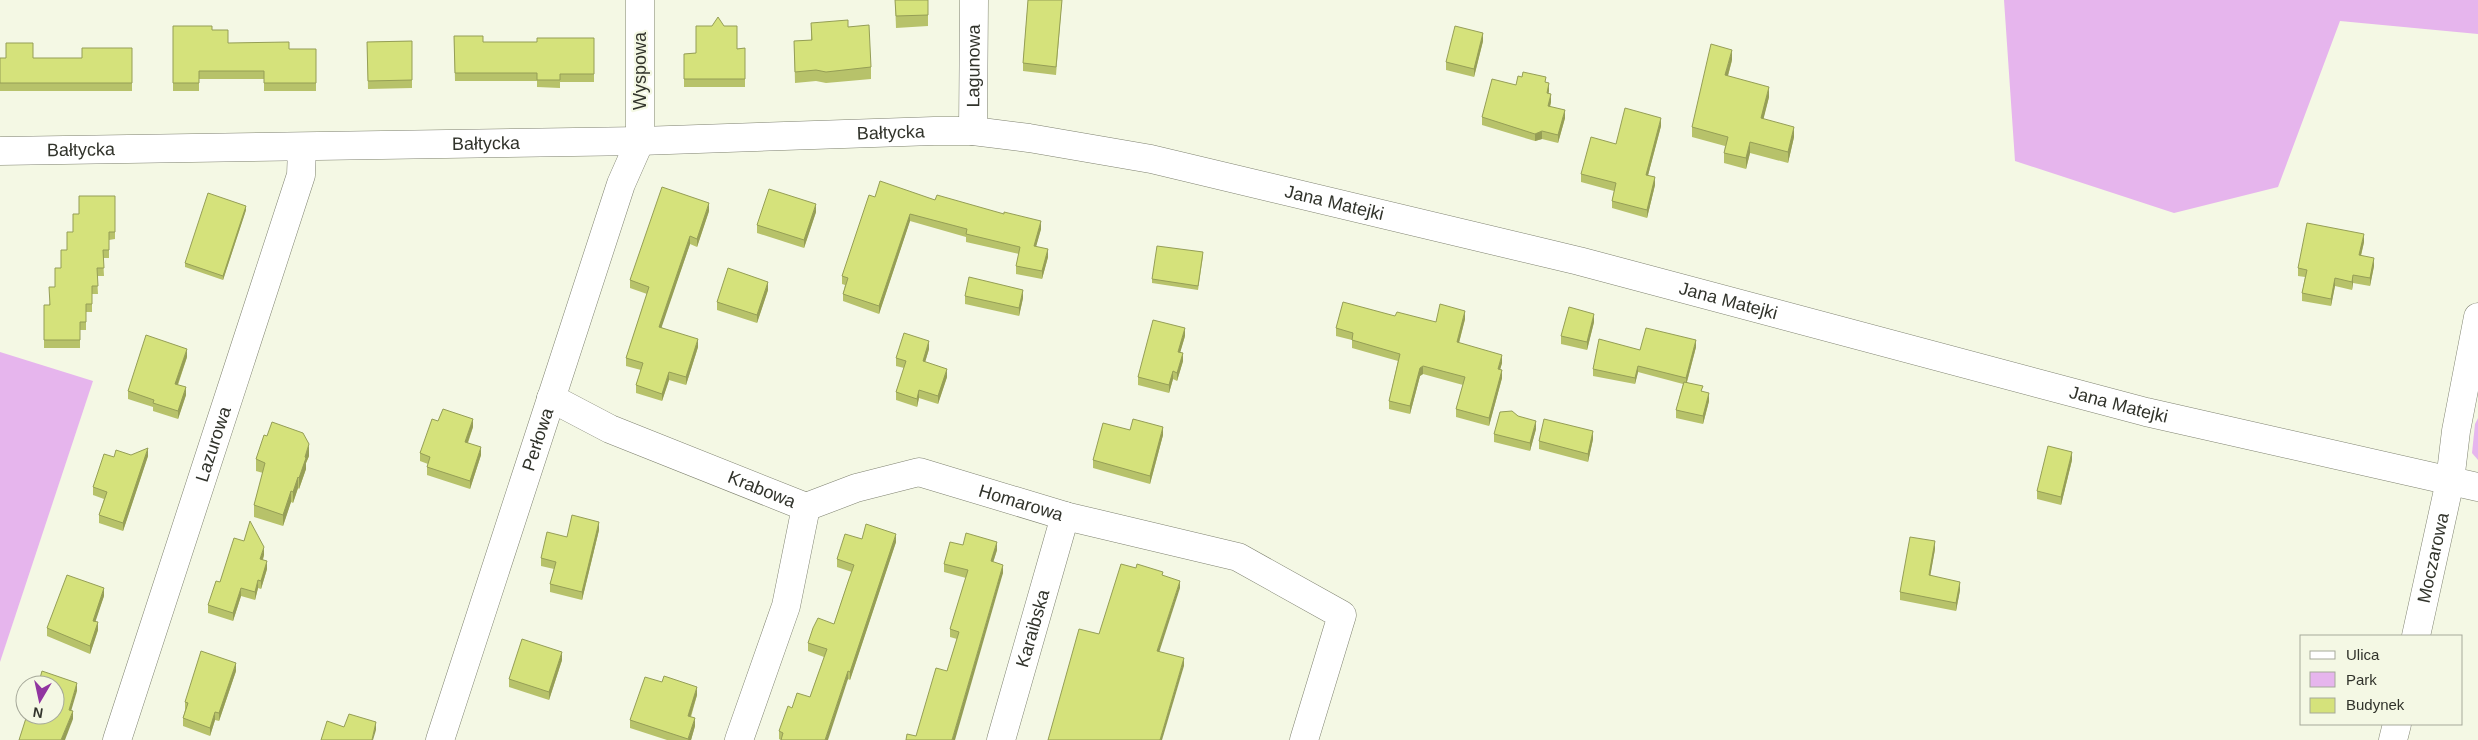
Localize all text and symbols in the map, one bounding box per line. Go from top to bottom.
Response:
street label: Lagunowa [963,23,984,108]
street label: Wyspowa [630,31,650,110]
street label: Bałtycka [856,121,926,144]
street label: Bałtycka [452,133,521,154]
street label: Bałtycka [47,139,116,160]
street label: Jana Matejki [1283,181,1386,224]
street label: Jana Matejki [1677,278,1780,323]
street label: Jana Matejki [2067,382,2170,427]
street label: Lazurowa [192,403,235,485]
street label: Perłowa [518,405,558,474]
street label: Krabowa [725,467,799,512]
street label: Homarowa [976,481,1066,525]
street label: Moczarowa [2414,510,2453,605]
street label: Karaibska [1012,586,1054,670]
legend [2300,635,2463,725]
text: Ulica [2346,646,2380,663]
text: Park [2346,671,2377,688]
north arrow [15,675,65,725]
text: Budynek [2346,696,2405,713]
text: N [32,704,44,722]

